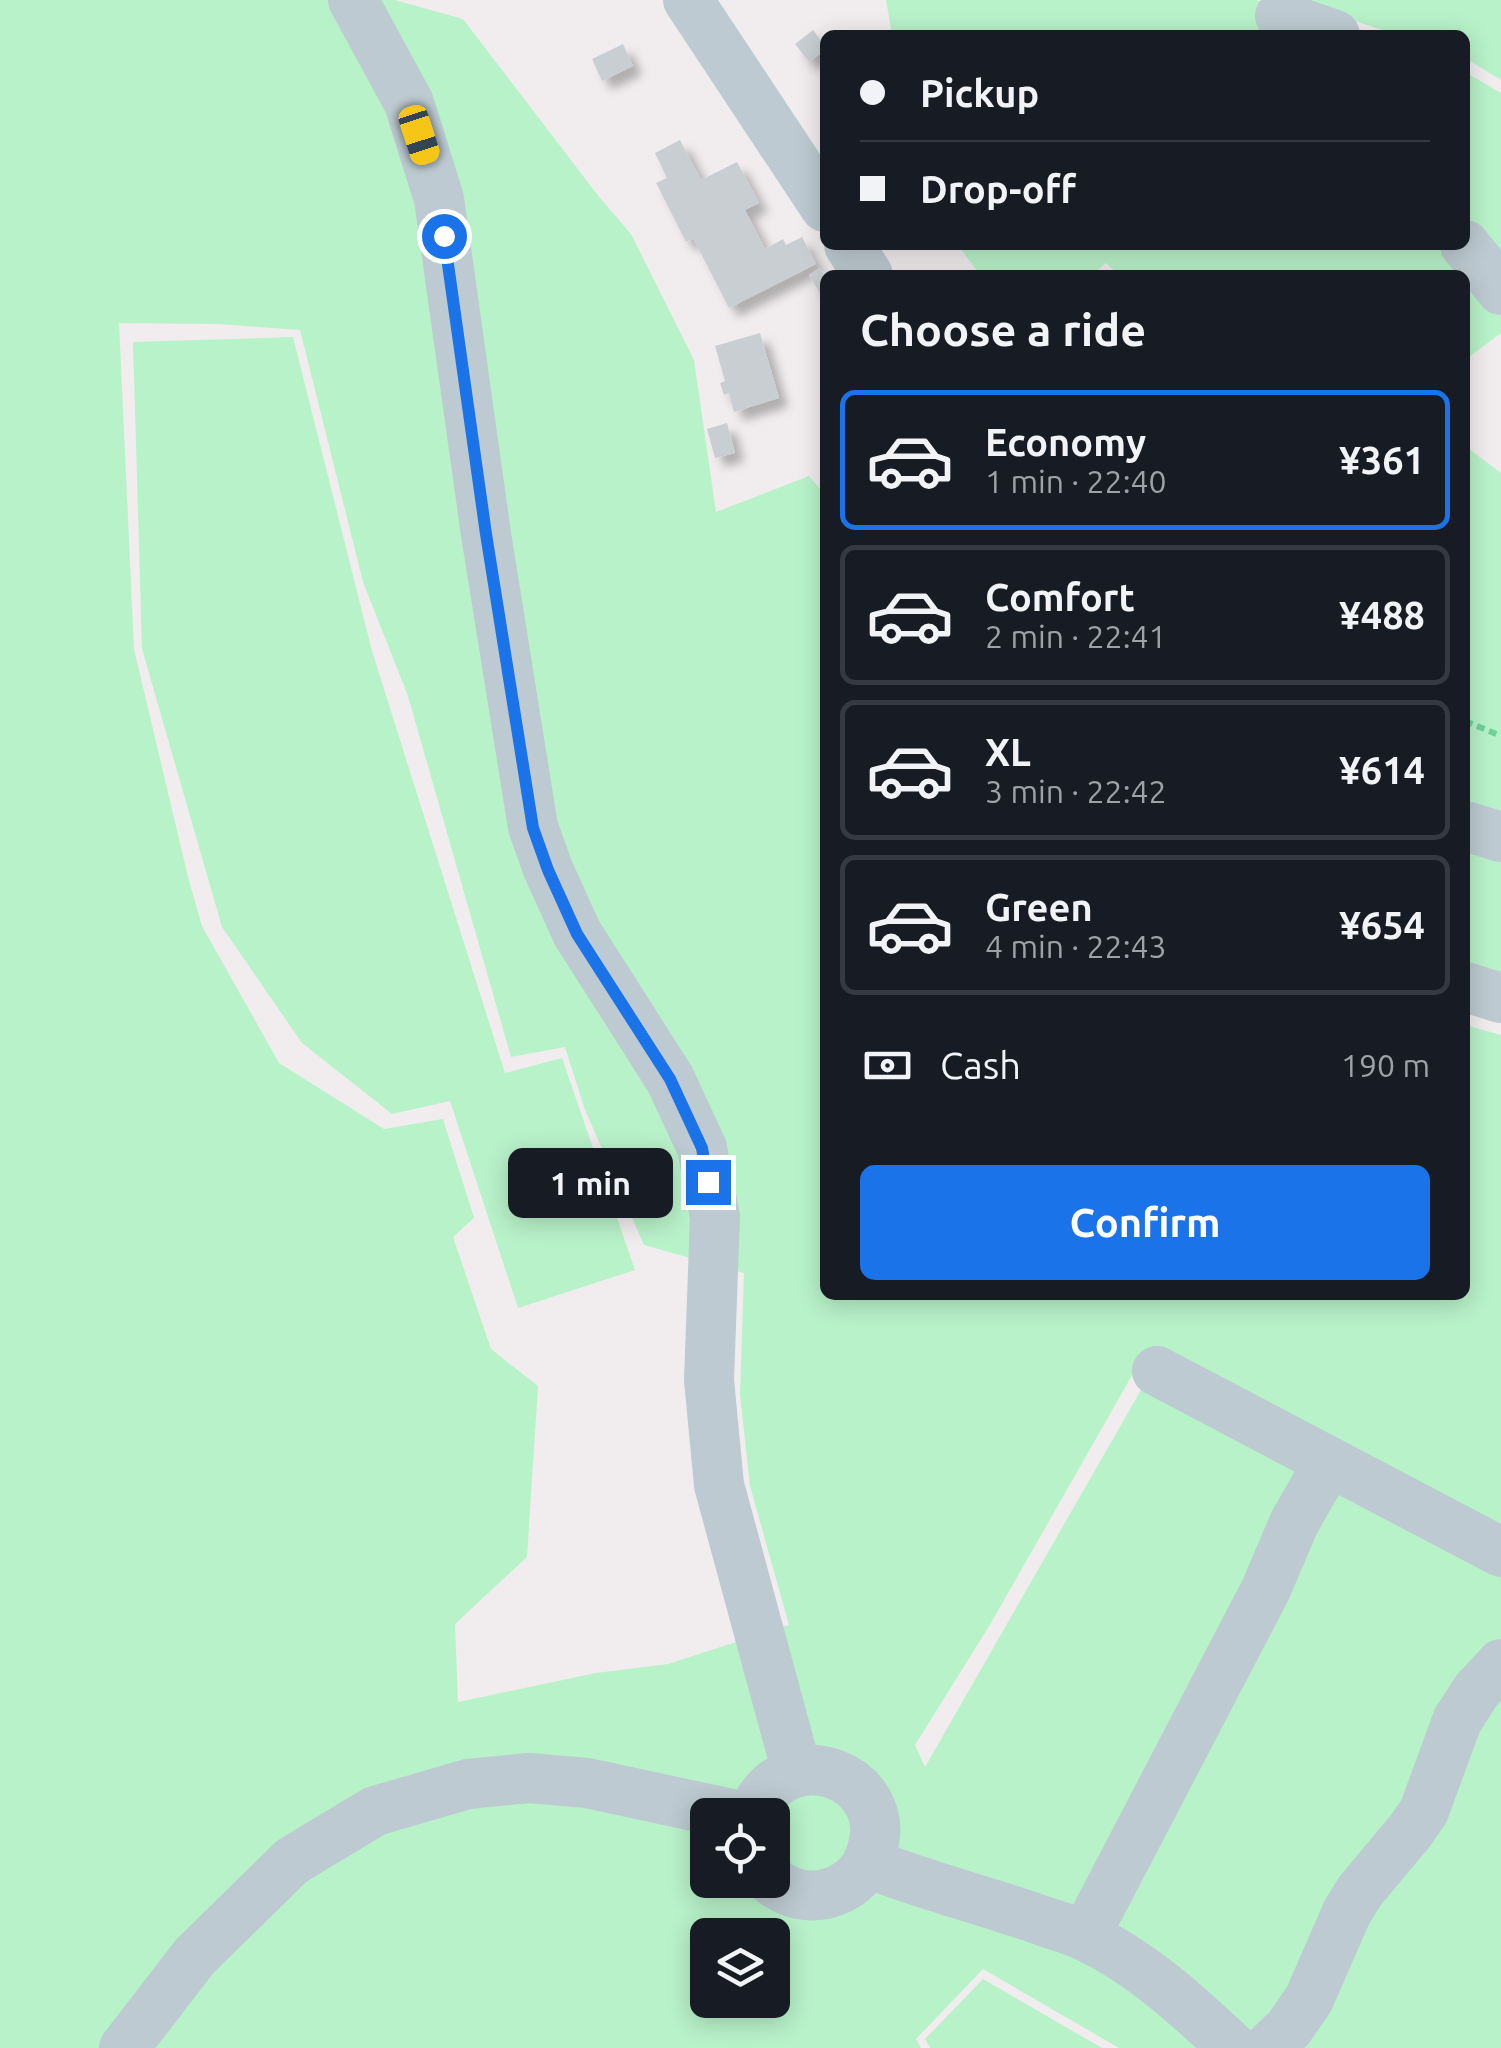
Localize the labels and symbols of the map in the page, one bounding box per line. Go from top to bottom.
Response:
car [395,102,443,168]
route start [422,214,467,259]
callout: 1 min [508,1147,673,1217]
route end [686,1160,731,1205]

